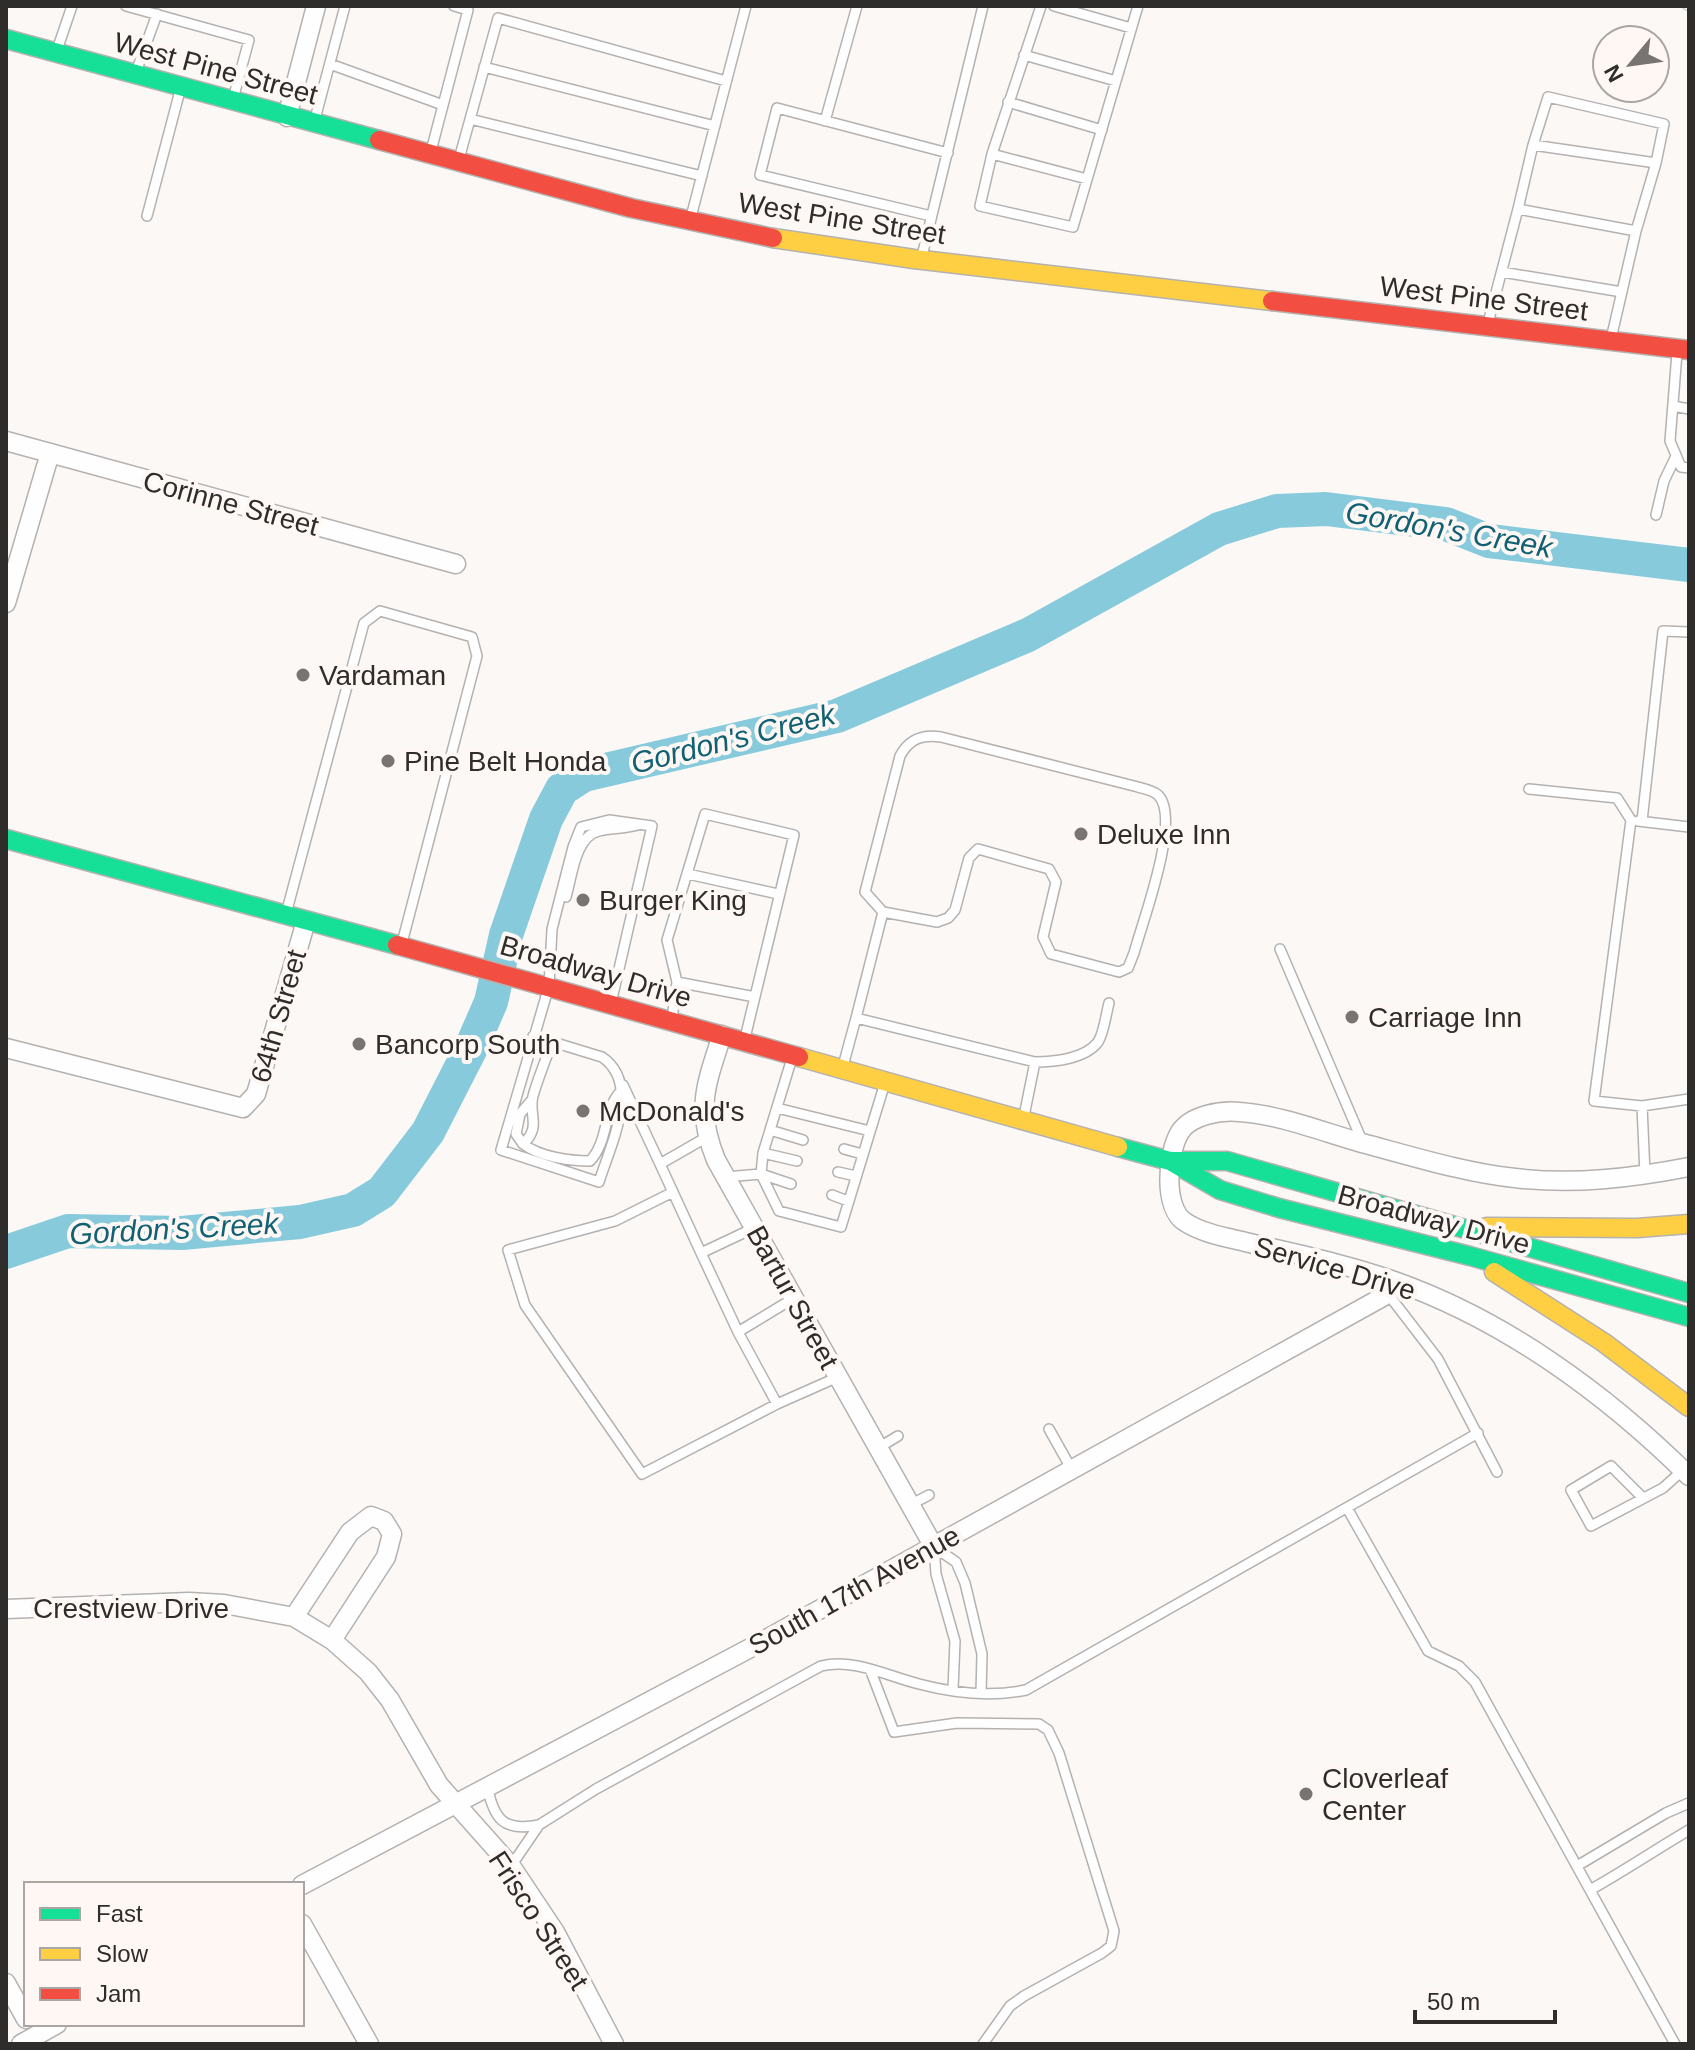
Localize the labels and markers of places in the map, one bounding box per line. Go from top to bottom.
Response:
place label: Vardaman [319,660,446,691]
marker: Vardaman [294,666,312,684]
place label: Pine Belt Honda [404,746,607,777]
marker: Pine Belt Honda [379,752,397,770]
place label: Deluxe Inn [1097,819,1231,850]
marker: Deluxe Inn [1072,825,1090,843]
place label: Burger King [599,885,747,916]
marker: Burger King [574,891,592,909]
place label: Carriage Inn [1368,1002,1522,1033]
marker: Carriage Inn [1343,1008,1361,1026]
place label: Bancorp South [375,1029,560,1060]
marker: Bancorp South [350,1035,368,1053]
place label: McDonald's [599,1096,744,1127]
marker: McDonald's [574,1102,592,1120]
place label: Cloverleaf Center [1322,1763,1448,1826]
marker: Cloverleaf Center [1297,1785,1315,1803]

